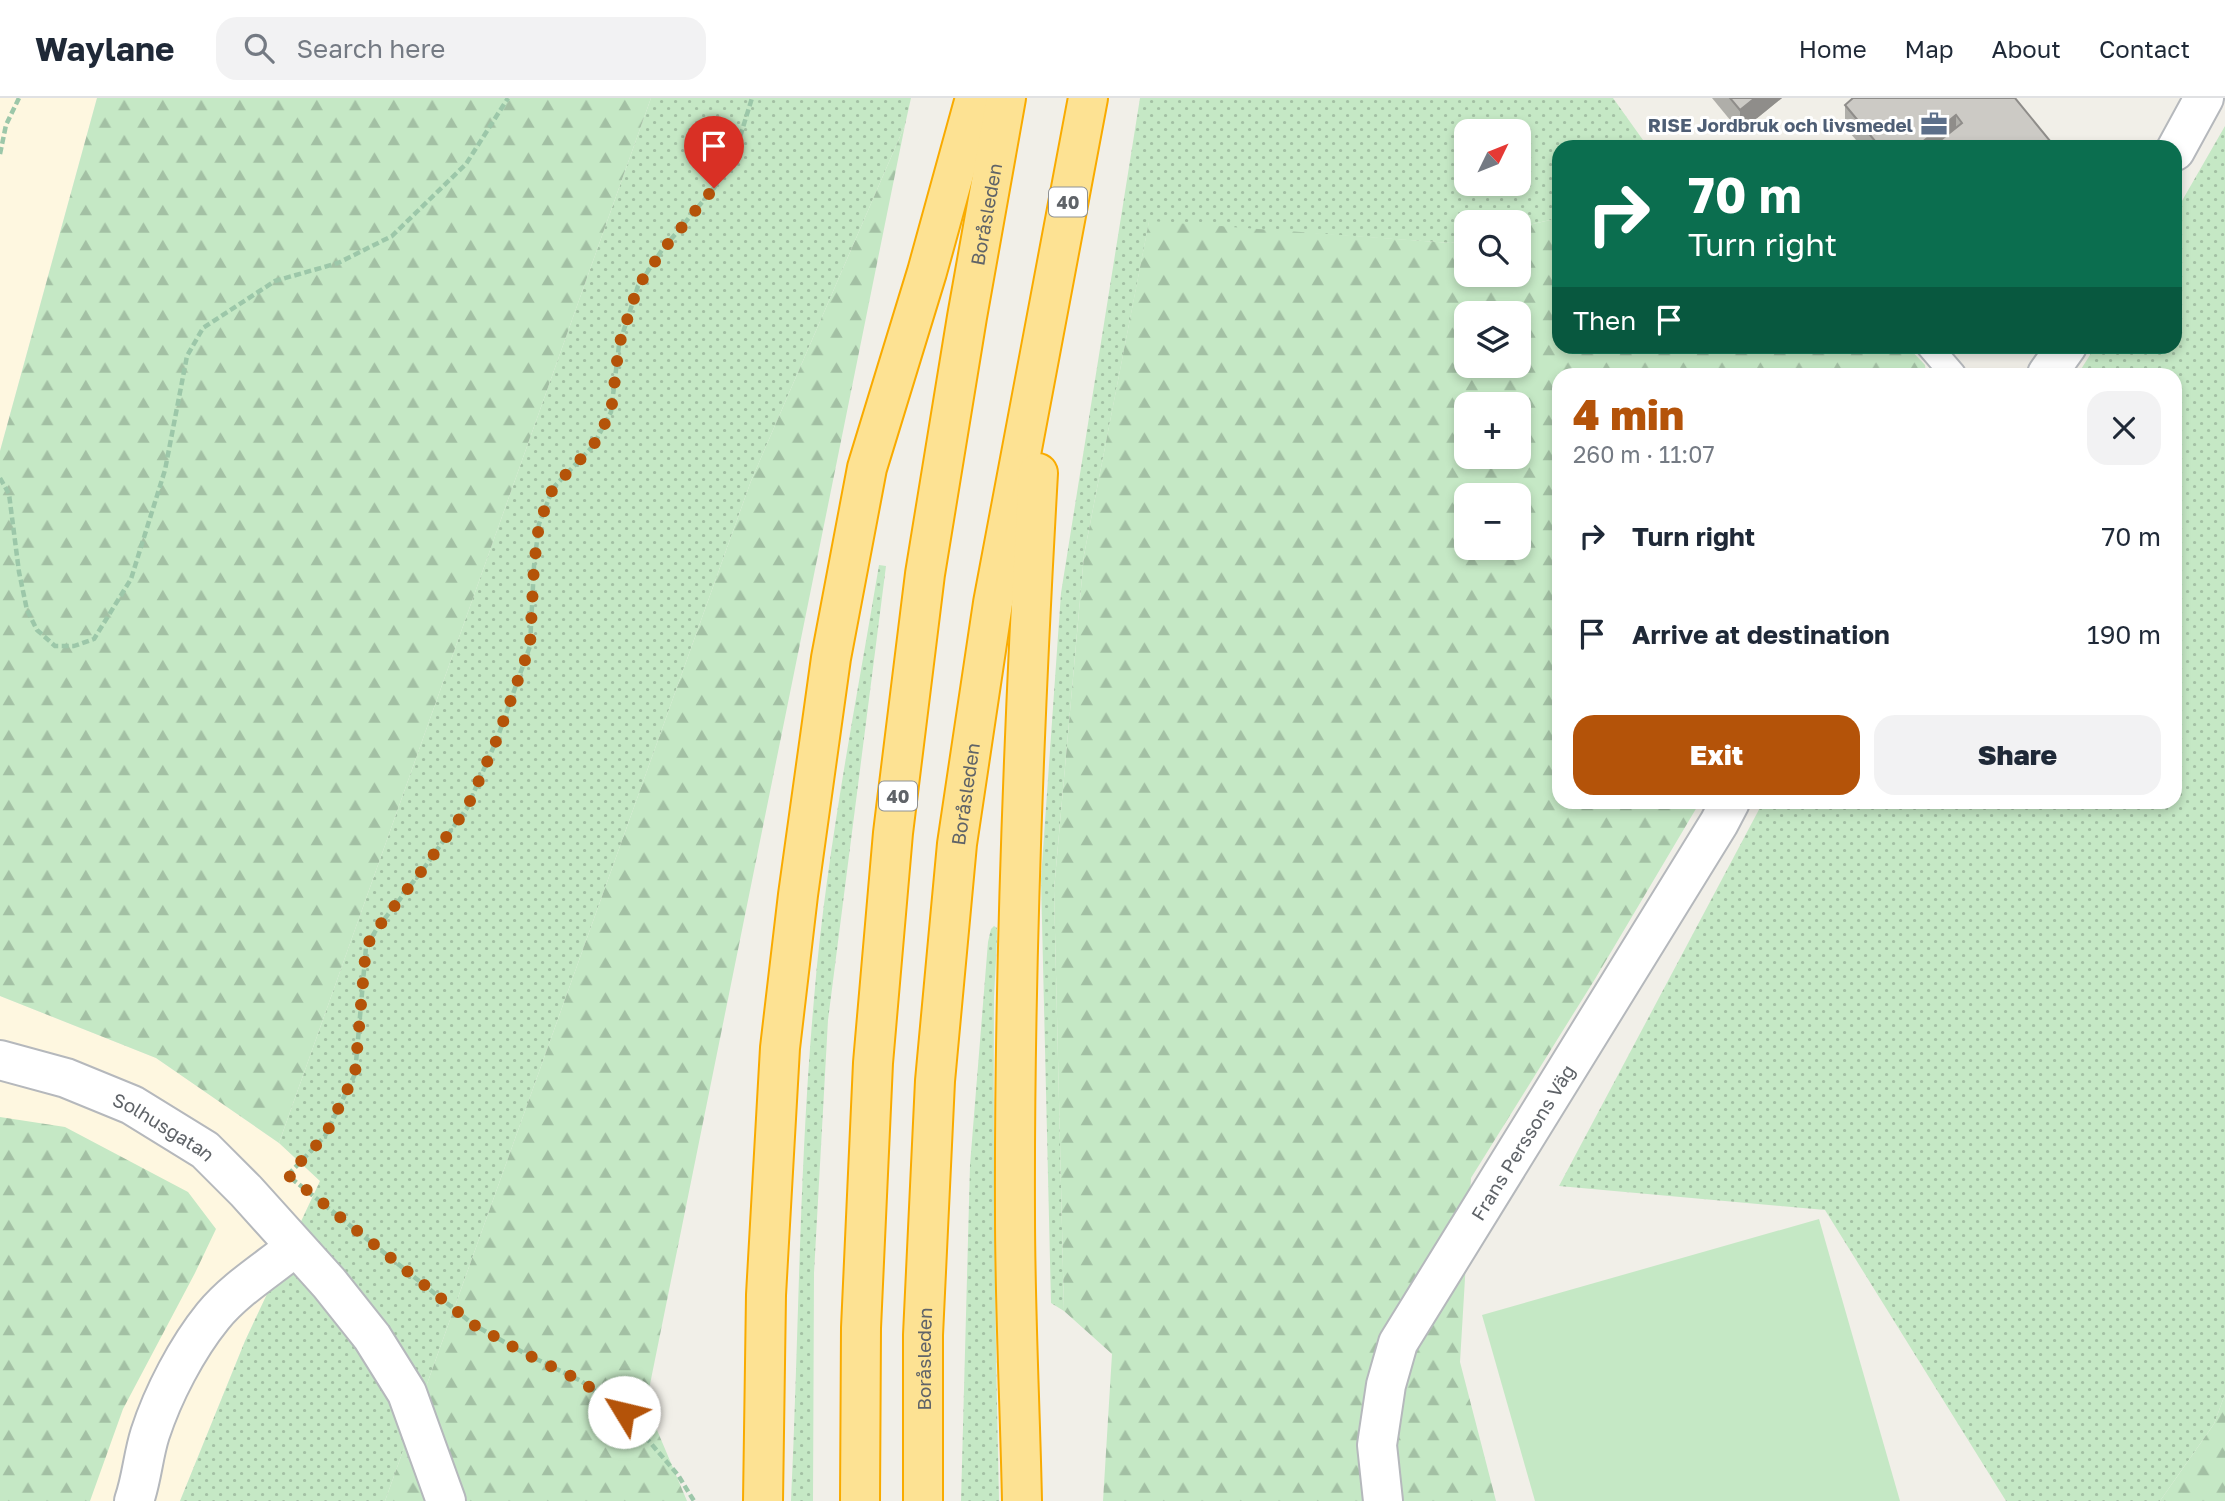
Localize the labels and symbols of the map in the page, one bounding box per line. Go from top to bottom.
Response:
office icon: RISE Jordbruk och livsmedel [1919,109,1949,139]
place label: RISE Jordbruk och livsmedel [1648,113,1913,136]
pin [684,116,744,188]
north arrow [1454,119,1531,196]
street label: Boråsleden [965,161,1006,267]
road number: 40 [1049,188,1087,217]
street label: Boråsleden [945,741,984,847]
road number: 40 [879,782,917,810]
street label: Frans Perssons Väg [1465,1060,1579,1224]
street label: Solhusgatan [110,1087,220,1165]
street label: Boråsleden [912,1307,936,1411]
position arrow [587,1375,661,1449]

